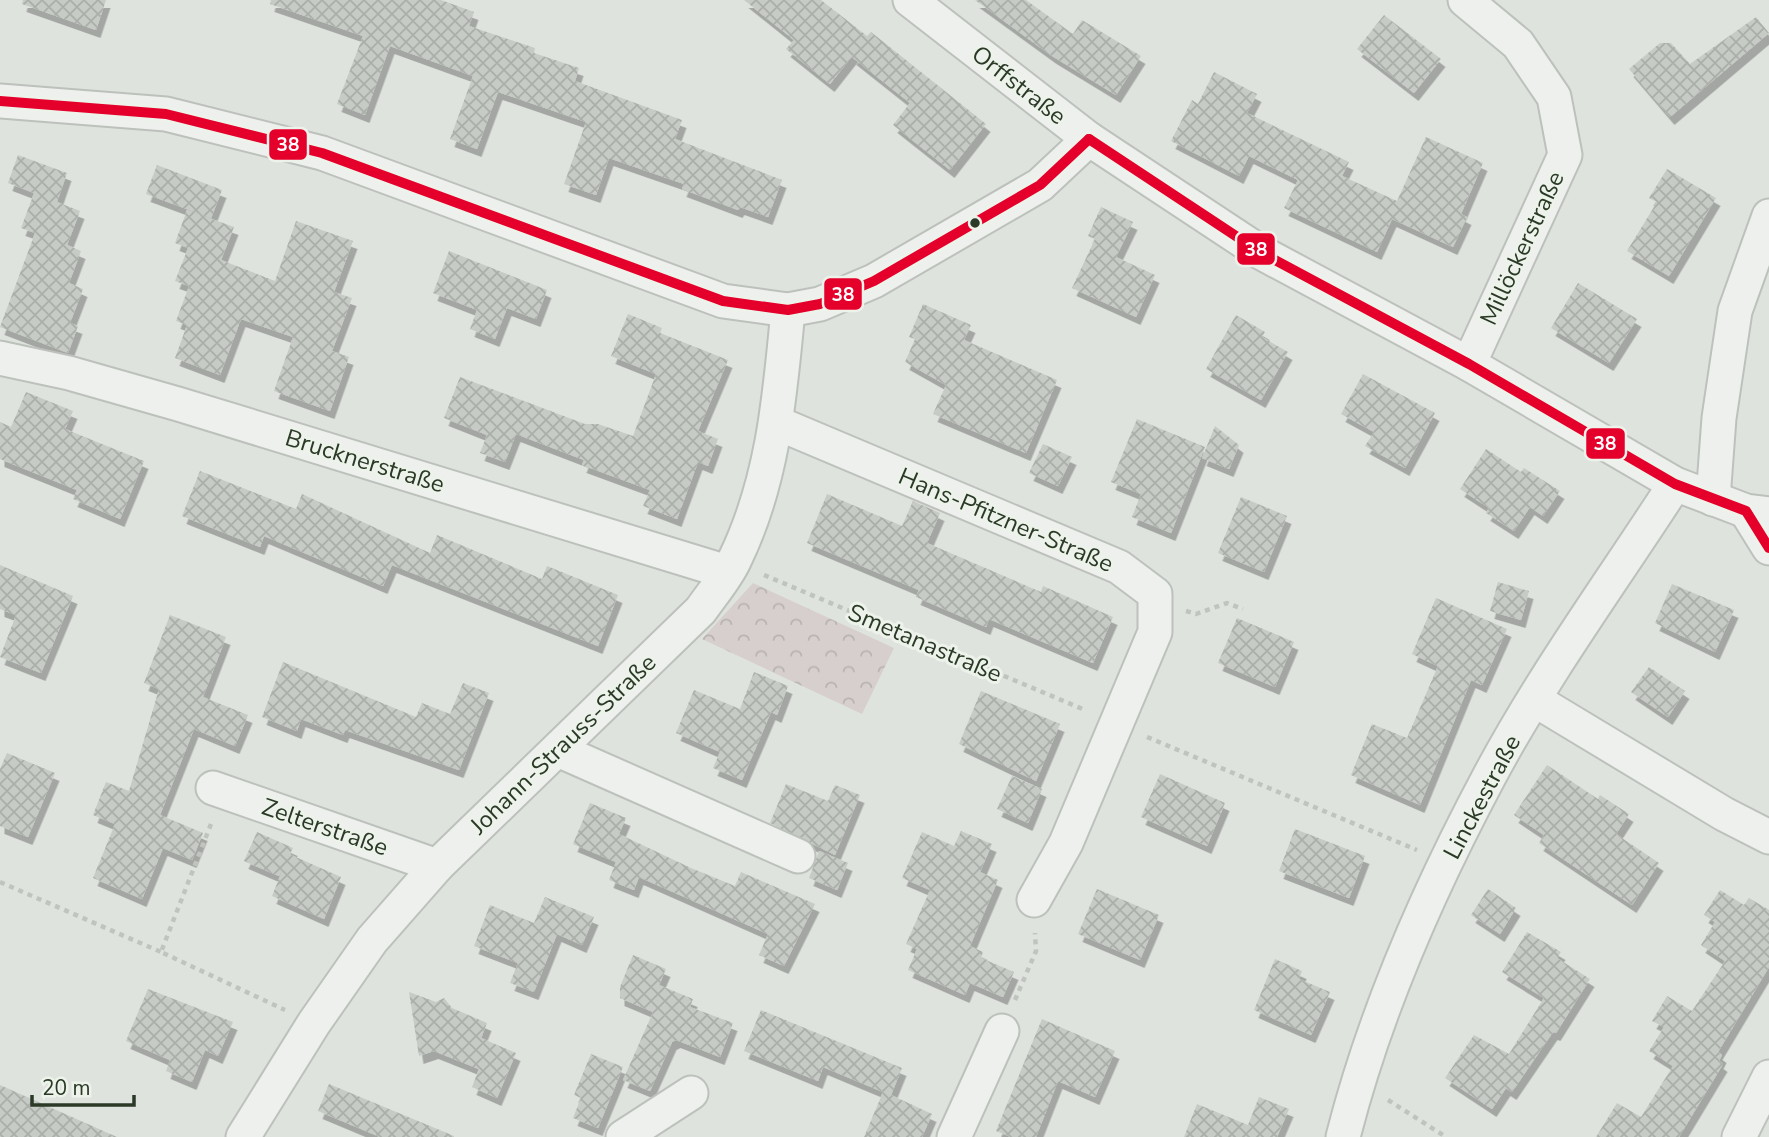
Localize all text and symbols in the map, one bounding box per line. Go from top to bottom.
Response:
street label: Orffstraße [965,38,1073,132]
line badge: 38 [268,128,308,161]
text: 38 [277,132,299,158]
street label: Millöckerstraße [1472,166,1572,330]
unlabelled marker [968,216,982,230]
line badge: 38 [1236,232,1276,266]
text: 38 [1245,237,1267,263]
line badge: 38 [823,277,863,311]
text: 38 [832,282,854,308]
street label: Brucknerstraße [282,422,448,500]
line badge: 38 [1585,427,1626,460]
text: 38 [1594,431,1616,457]
street label: Hans-Pfitzner-Straße [894,460,1118,580]
street label: Smetanastraße [843,596,1007,690]
street label: Johann-Strauss-Straße [462,647,663,842]
street label: Linckestraße [1436,729,1528,865]
street label: Zelterstraße [258,790,392,864]
scale bar [32,1064,133,1108]
text: 20 m [42,1074,91,1102]

